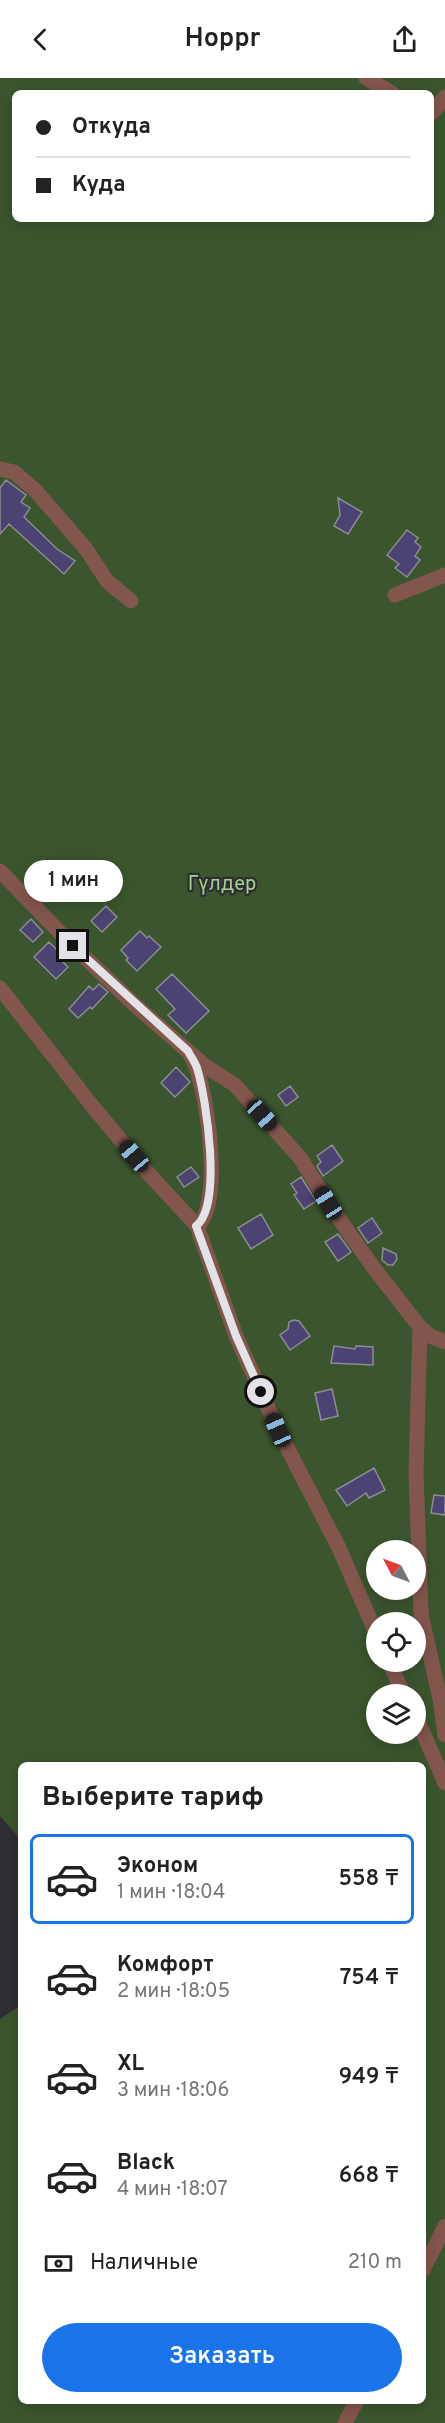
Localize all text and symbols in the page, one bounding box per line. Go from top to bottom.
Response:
text: Hoppr [185,22,260,56]
icon: back [24,23,57,56]
icon: share [388,23,421,56]
text: Откуда [72,114,151,141]
text: Куда [72,172,126,199]
callout: 1 мин [23,859,122,901]
text: 1 мин [48,868,99,894]
park label: Гүлдер [188,872,256,898]
route end [59,932,86,959]
car [243,1096,281,1134]
car [116,1136,152,1176]
car [311,1183,345,1223]
route start [247,1378,274,1405]
car [262,1410,294,1450]
north arrow [366,1540,426,1600]
map controls [366,1540,426,1744]
button: locate [366,1612,426,1672]
button: layers [366,1684,426,1744]
text: Выберите тариф [42,1781,264,1815]
icon: car [45,1852,99,1906]
text: Эконом [117,1853,198,1880]
text: 558 ₸ [339,1866,399,1893]
text: 1 мин · 18:04 [117,1880,225,1906]
icon: car [45,1951,99,2005]
text: Комфорт [117,1952,214,1979]
text: 754 ₸ [340,1965,399,1992]
text: 2 мин · 18:05 [117,1979,230,2005]
icon: car [45,2050,99,2104]
text: XL [117,2051,144,2078]
text: 949 ₸ [339,2064,399,2091]
text: 3 мин · 18:06 [117,2078,229,2104]
icon: car [45,2149,99,2203]
text: Black [117,2150,175,2177]
text: 668 ₸ [339,2163,399,2190]
text: 4 мин · 18:07 [117,2177,228,2203]
icon: cash [42,2247,75,2280]
text: Наличные [90,2250,198,2277]
text: 210 m [348,2250,402,2276]
button: Заказать [42,2323,402,2392]

